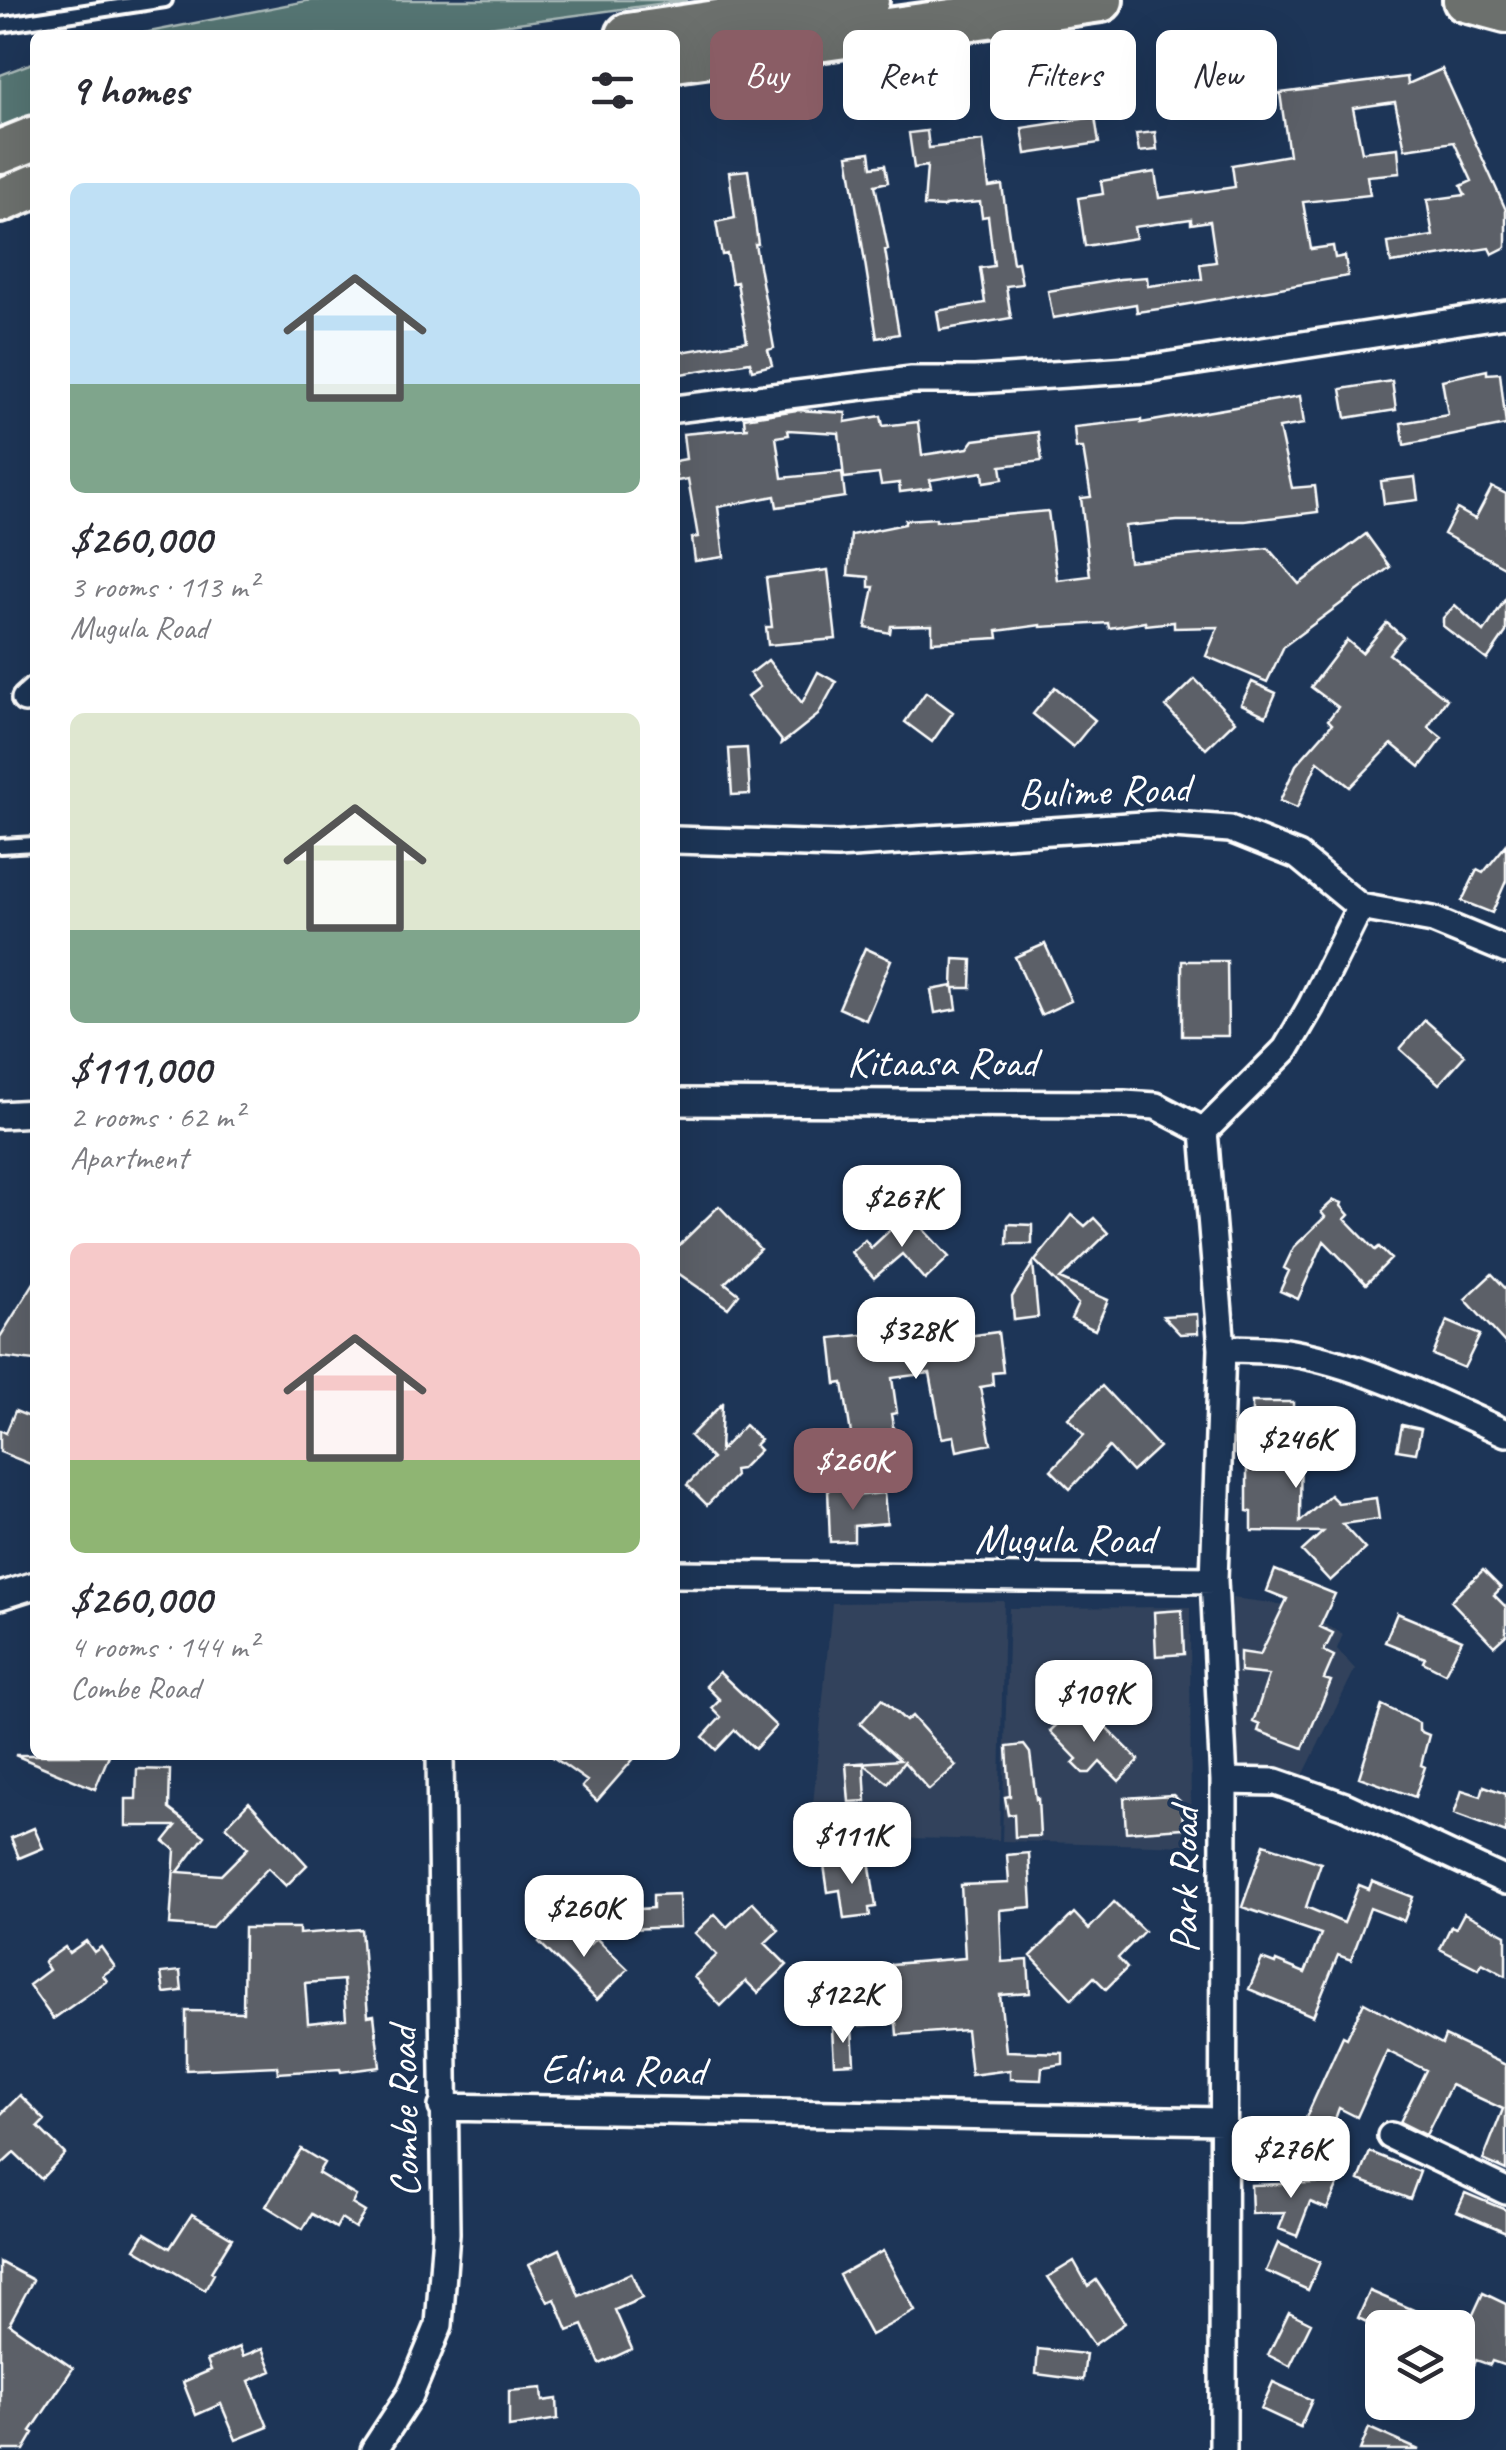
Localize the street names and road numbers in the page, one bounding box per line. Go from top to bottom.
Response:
street label: Bulime Road [1017,761,1197,820]
street label: Kitaasa Road [847,1036,1043,1089]
street label: Mugula Road [975,1513,1161,1566]
street label: Park Road [1158,1801,1211,1953]
street label: Combe Road [376,2021,432,2198]
street label: Edina Road [540,2042,711,2098]

